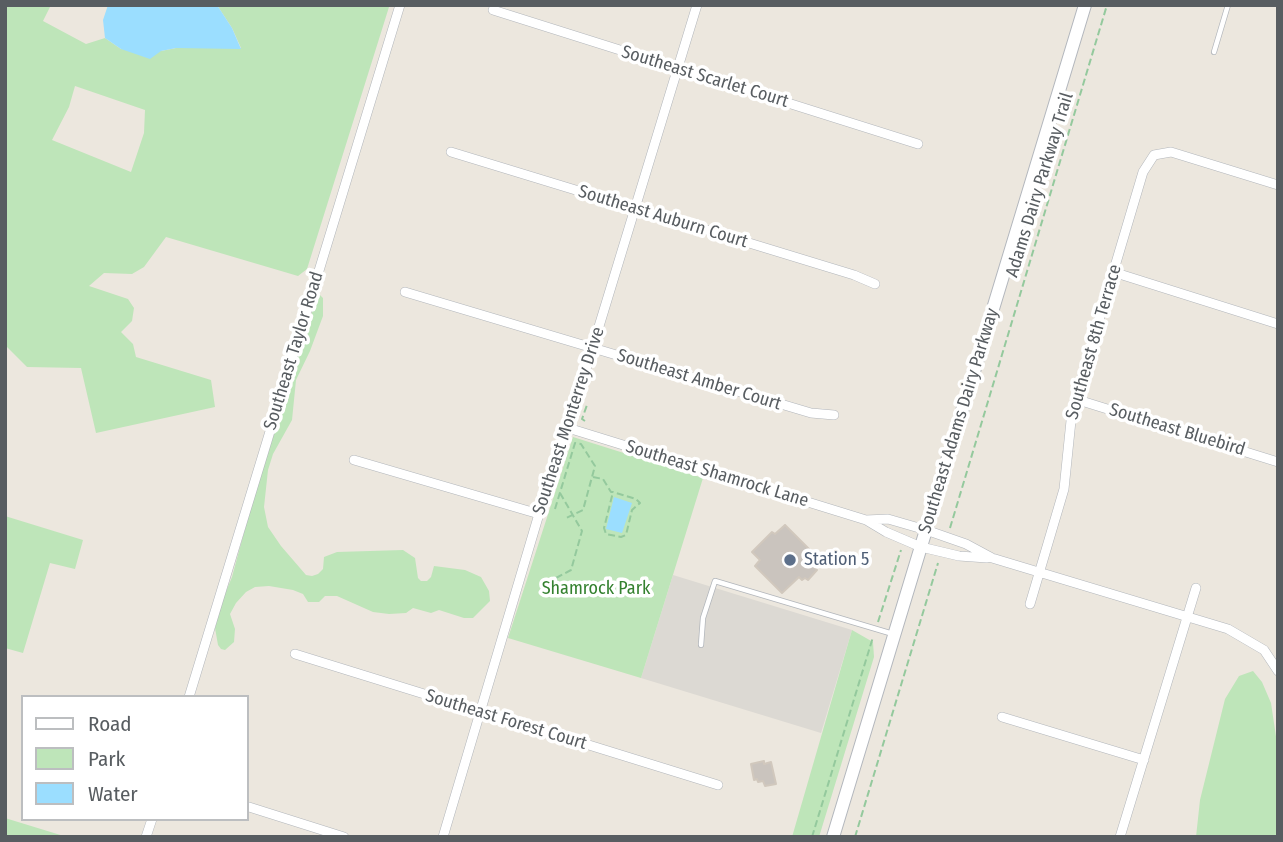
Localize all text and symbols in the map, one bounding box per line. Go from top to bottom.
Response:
street label: Southeast Scarlet Court [619,41,791,113]
street label: Adams Dairy Parkway Trail [1002,90,1078,280]
street label: Southeast Auburn Court [576,181,750,253]
street label: Southeast 8th Terrace [1062,262,1126,422]
street label: Southeast Taylor Road [260,269,328,433]
street label: Southeast Adams Dairy Parkway [914,306,1004,536]
street label: Southeast Monterrey Drive [528,325,610,517]
street label: Southeast Amber Court [614,345,784,415]
street label: Southeast Bluebird [1106,399,1248,461]
street label: Southeast Shamrock Lane [623,436,811,512]
place label: Station 5 [804,549,869,571]
marker: Station 5 [782,552,798,568]
park label: Shamrock Park [542,578,650,600]
street label: Southeast Forest Court [423,685,589,755]
legend [21,695,248,821]
text: Road [88,711,132,737]
text: Park [88,746,125,772]
text: Water [88,781,138,807]

